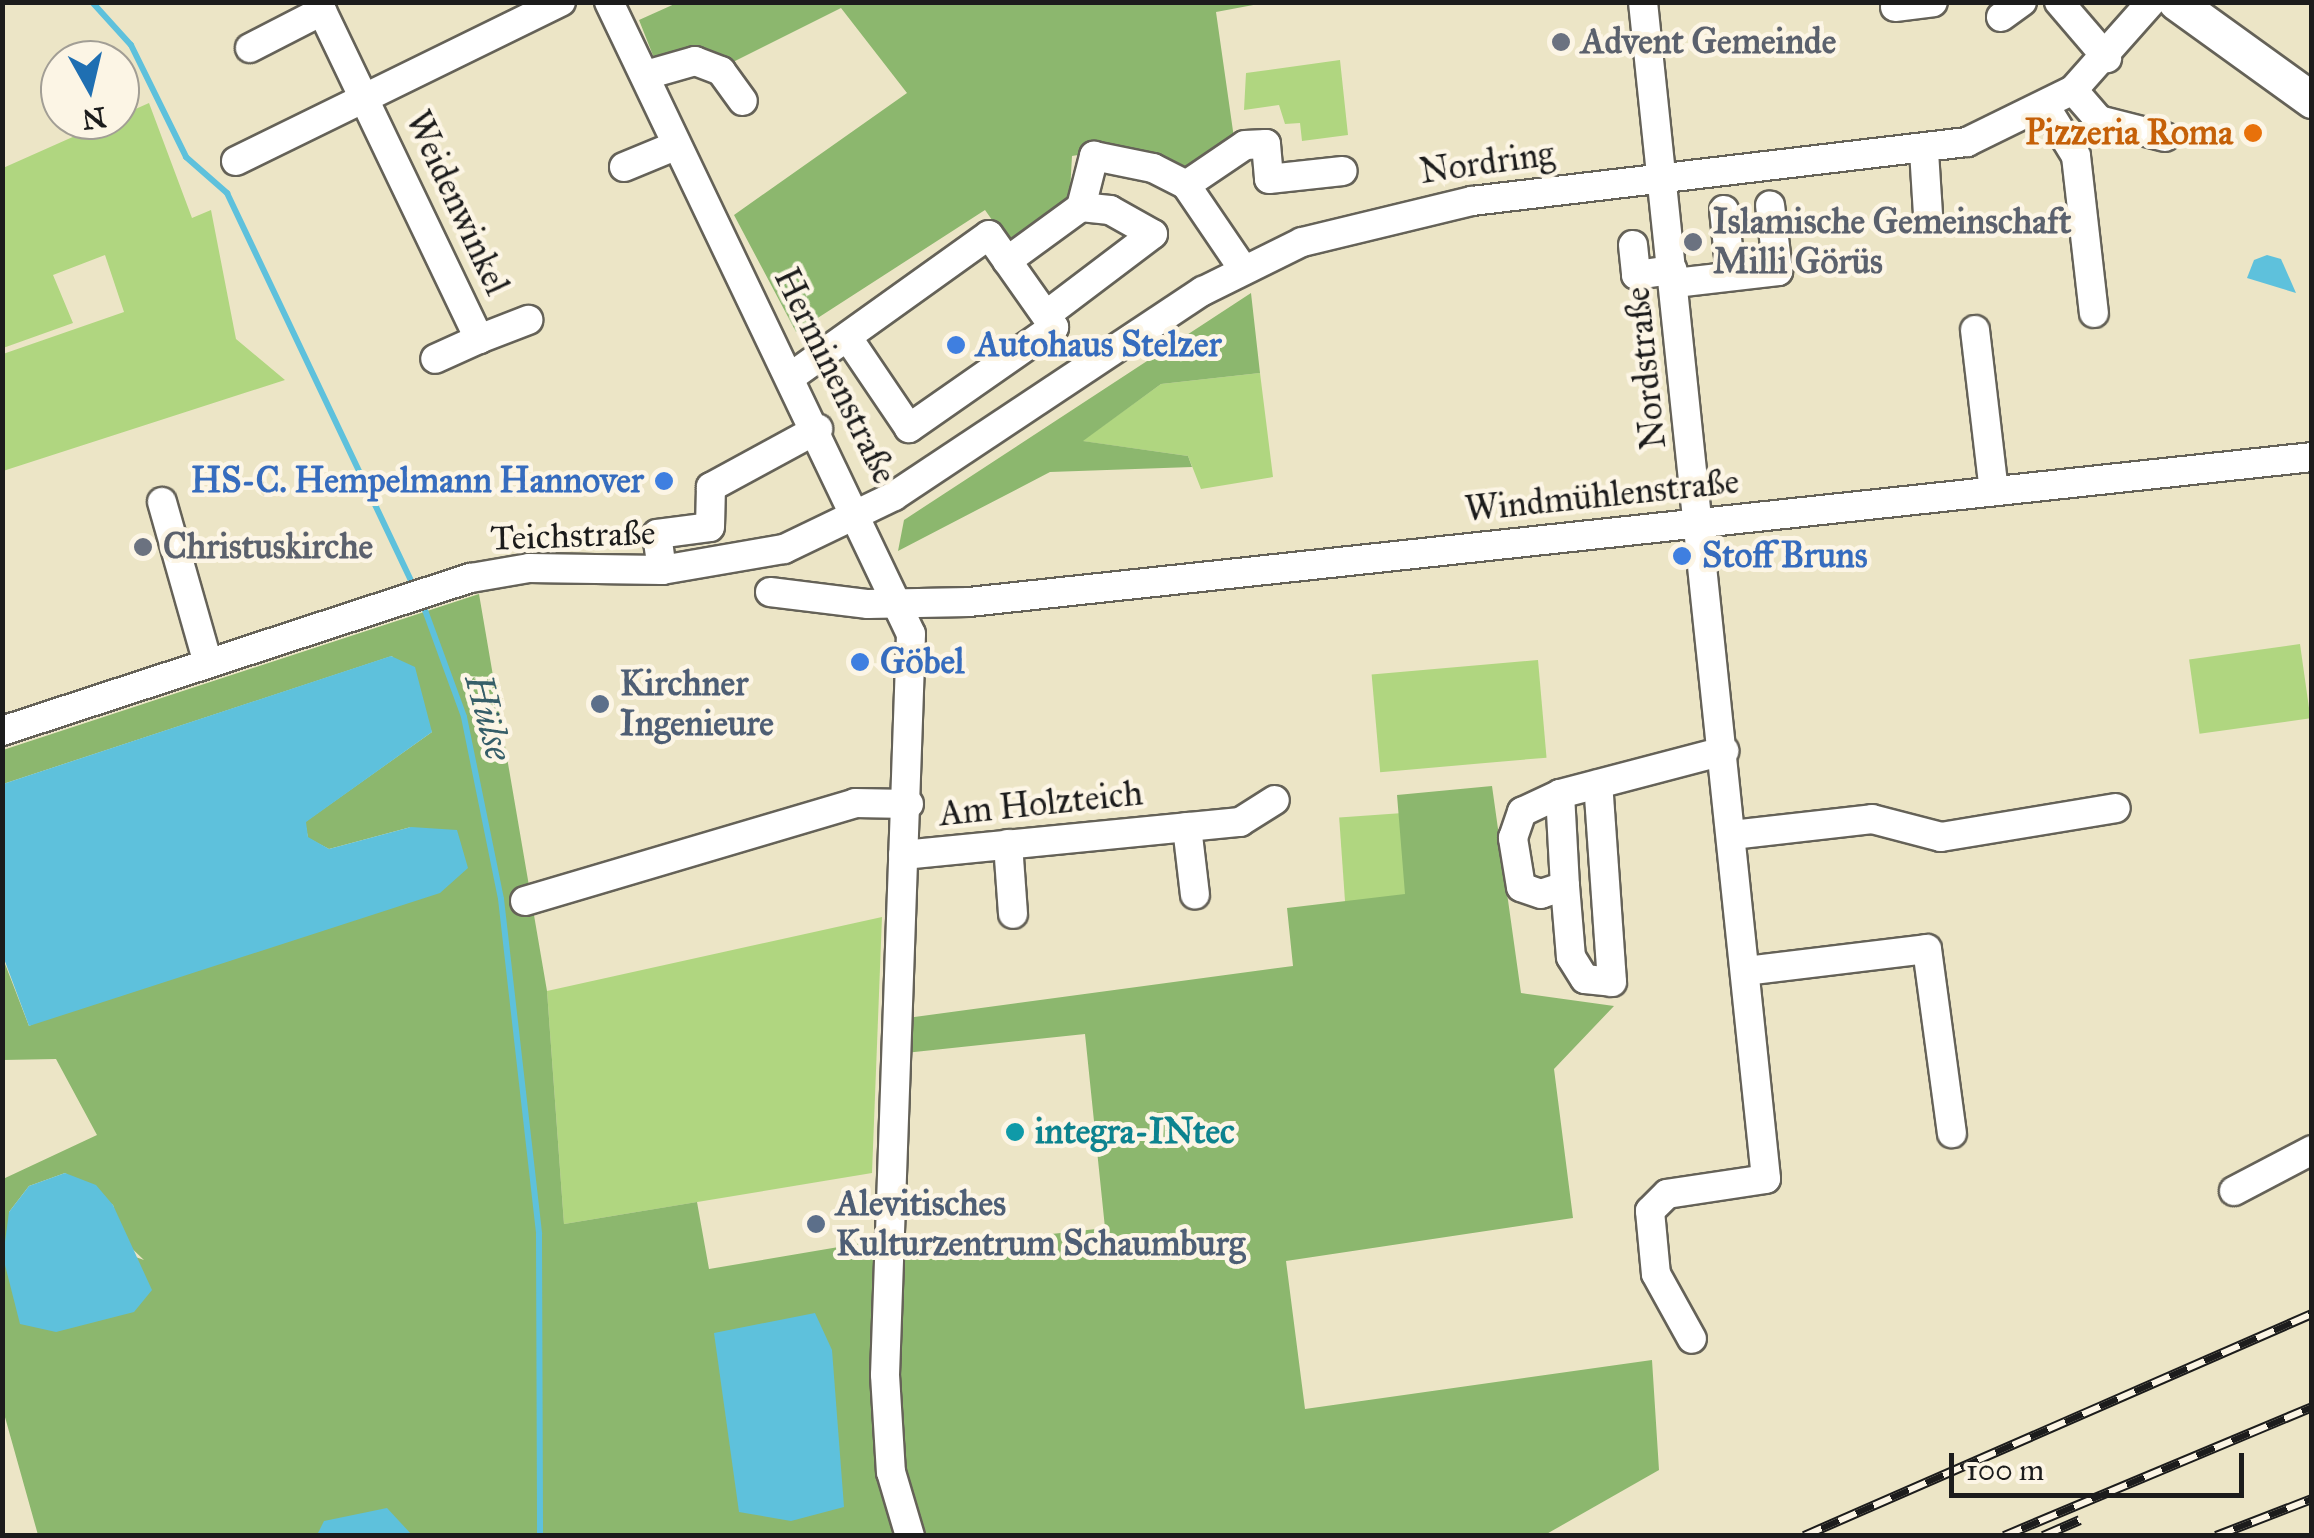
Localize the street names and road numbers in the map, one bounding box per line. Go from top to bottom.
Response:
street label: Weidenwinkel [396,104,518,302]
street label: Nordring [1417,133,1557,193]
street label: Herminenstraße [765,261,905,491]
street label: Nordstraße [1617,285,1675,451]
street label: Windmühlenstraße [1463,461,1741,531]
street label: Teichstraße [490,512,656,560]
street label: Am Holzteich [937,772,1145,836]

